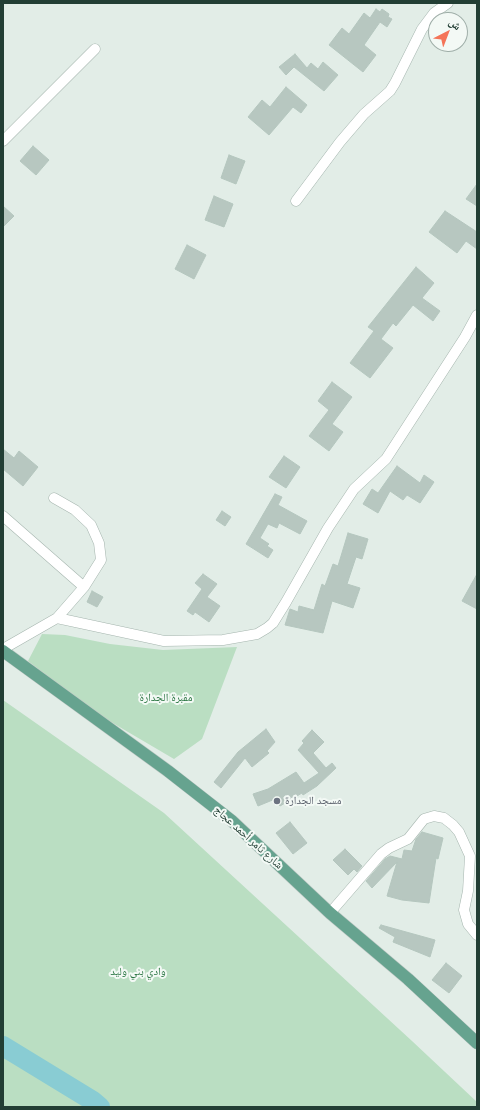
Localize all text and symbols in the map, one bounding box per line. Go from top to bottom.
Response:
north arrow [428,12,468,52]
text: ش [446,14,465,34]
park label: مقبرة الجدارة [139,691,193,705]
place label: مسجد الجدارة [285,794,342,808]
marker: مسجد الجدارة [272,796,282,806]
street label: شارع ثامر أحمد عجاج [211,804,285,872]
park label: وادي بني وليد [110,965,166,979]

